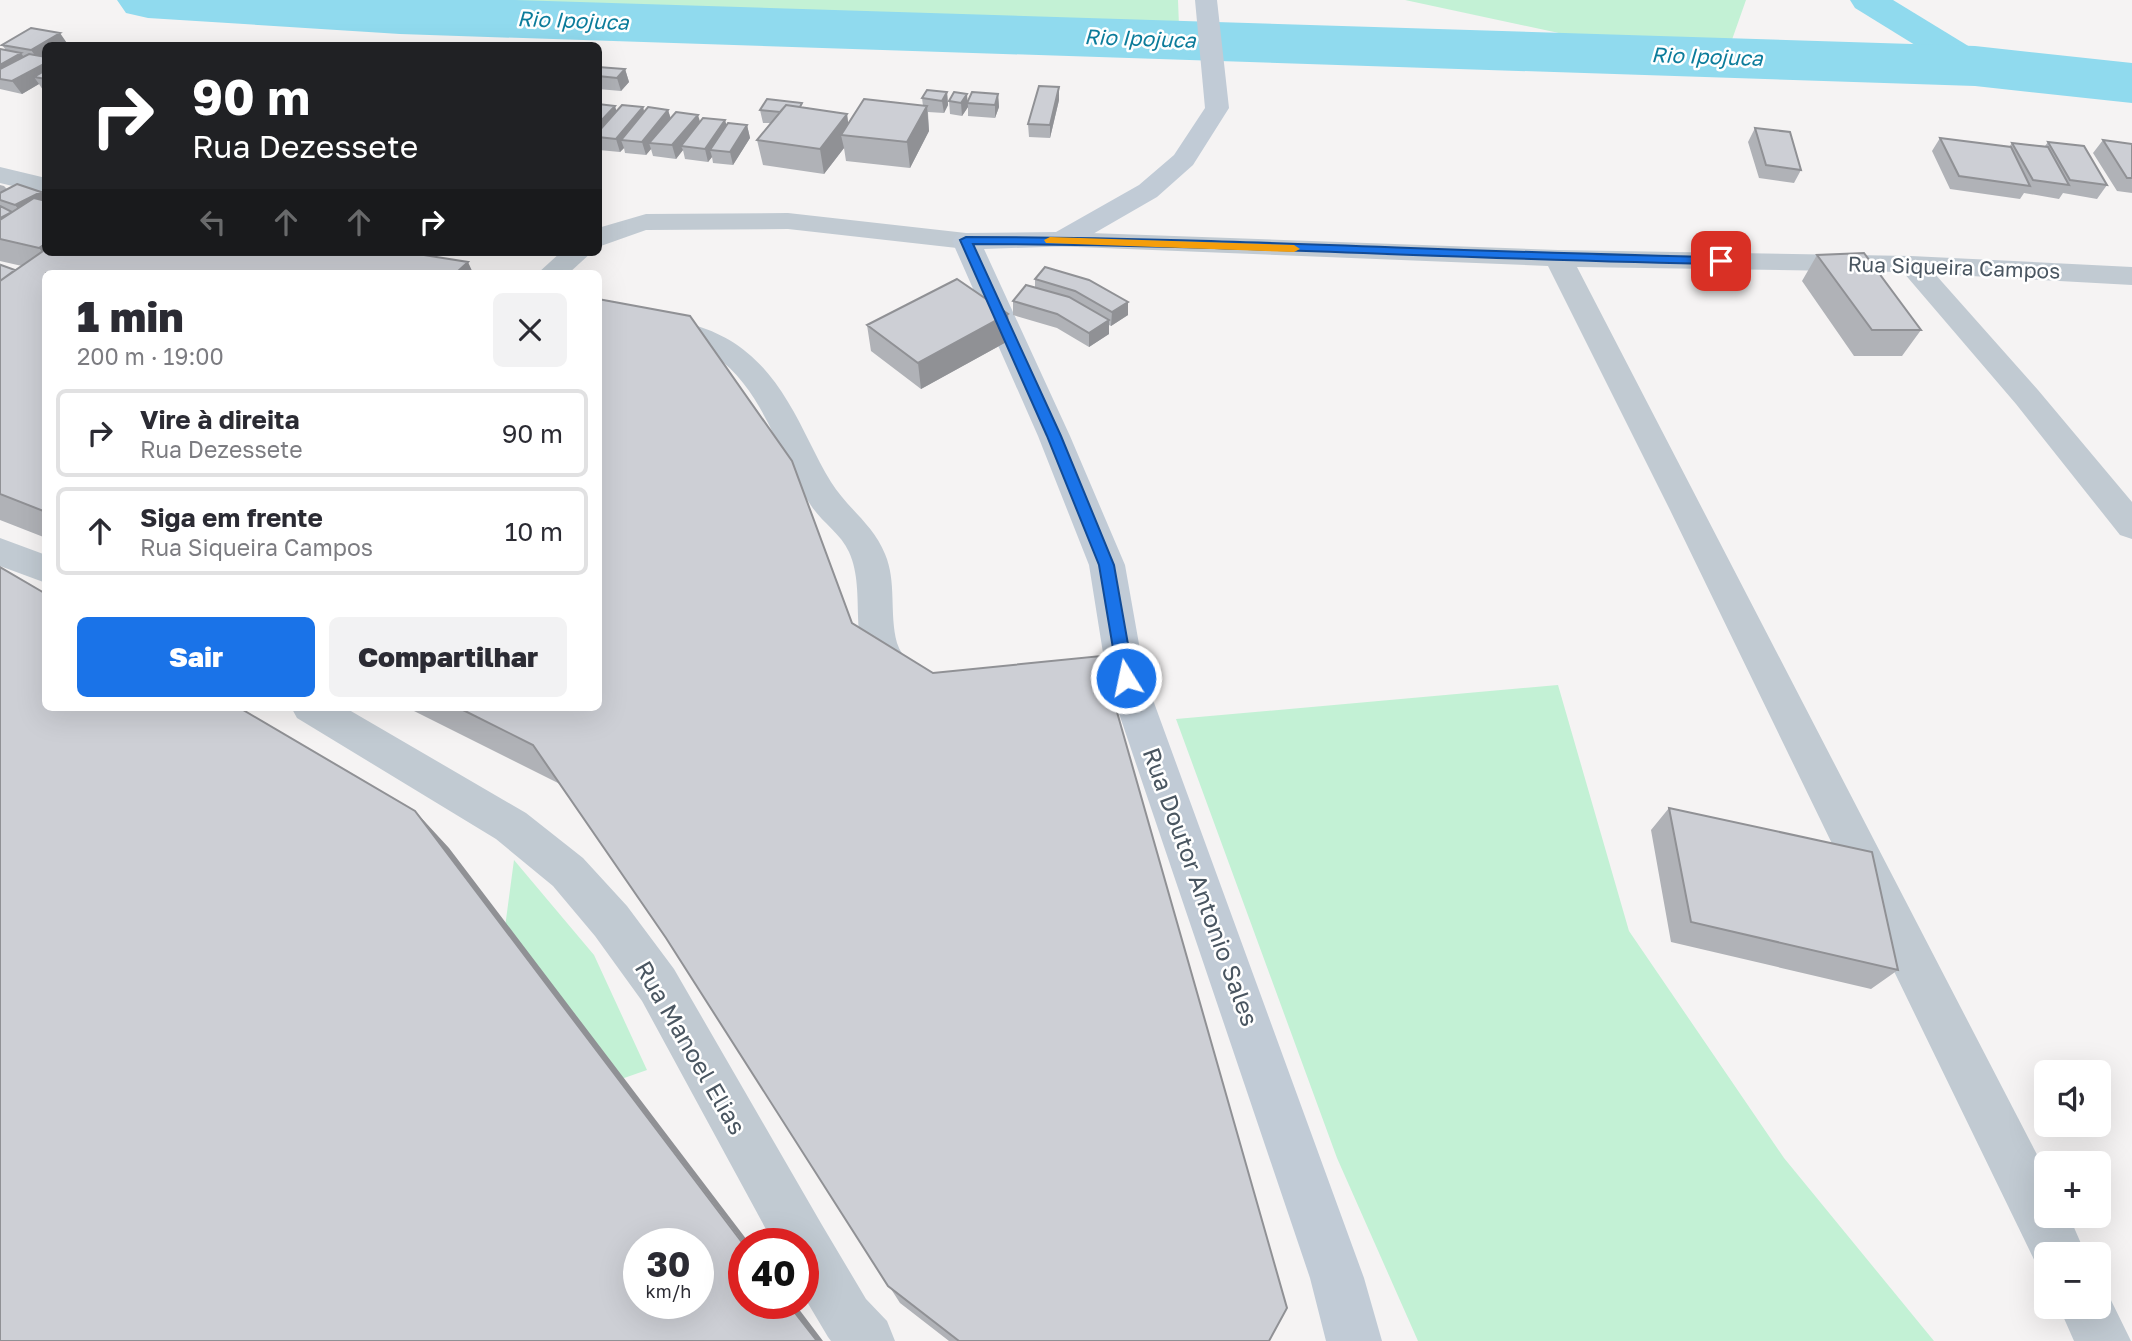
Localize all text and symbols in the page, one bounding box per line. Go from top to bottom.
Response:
water label: Rio Ipojuca [517,5,630,35]
water label: Rio Ipojuca [1084,23,1197,53]
water label: Rio Ipojuca [1651,41,1764,71]
text: 90 m [192,67,310,126]
icon: right [77,70,168,161]
text: Rua Dezessete [192,127,418,165]
icon: left [194,203,232,241]
icon: ahead [267,203,305,241]
icon: ahead [340,203,378,241]
icon: right [413,203,451,241]
pin [1691,231,1751,291]
icon: arrive [1702,242,1740,280]
street label: Rua Siqueira Campos [1847,250,2061,284]
text: 1 min [77,291,184,341]
button: close [493,293,567,367]
text: 200 m · 19:00 [77,342,224,370]
text: Vire à direita [140,404,300,435]
icon: right [81,414,119,452]
text: 90 m [502,418,563,449]
text: Rua Dezessete [140,435,303,463]
text: Siga em frente [140,502,323,533]
icon: ahead [81,512,119,550]
text: 10 m [505,516,563,547]
text: Rua Siqueira Campos [140,533,373,561]
button: Sair [77,617,315,697]
button: Compartilhar [329,617,567,697]
position arrow [1089,641,1163,715]
street label: Rua Doutor Antonio Sales [1137,743,1265,1030]
street label: Rua Manoel Elias [630,955,753,1139]
map controls [2034,1060,2111,1319]
button: sound [2034,1060,2111,1137]
button: + [2034,1151,2111,1228]
speed limit sign: 40 [728,1228,819,1319]
button: − [2034,1242,2111,1319]
text: 30 [646,1243,691,1285]
text: km/h [646,1280,691,1302]

